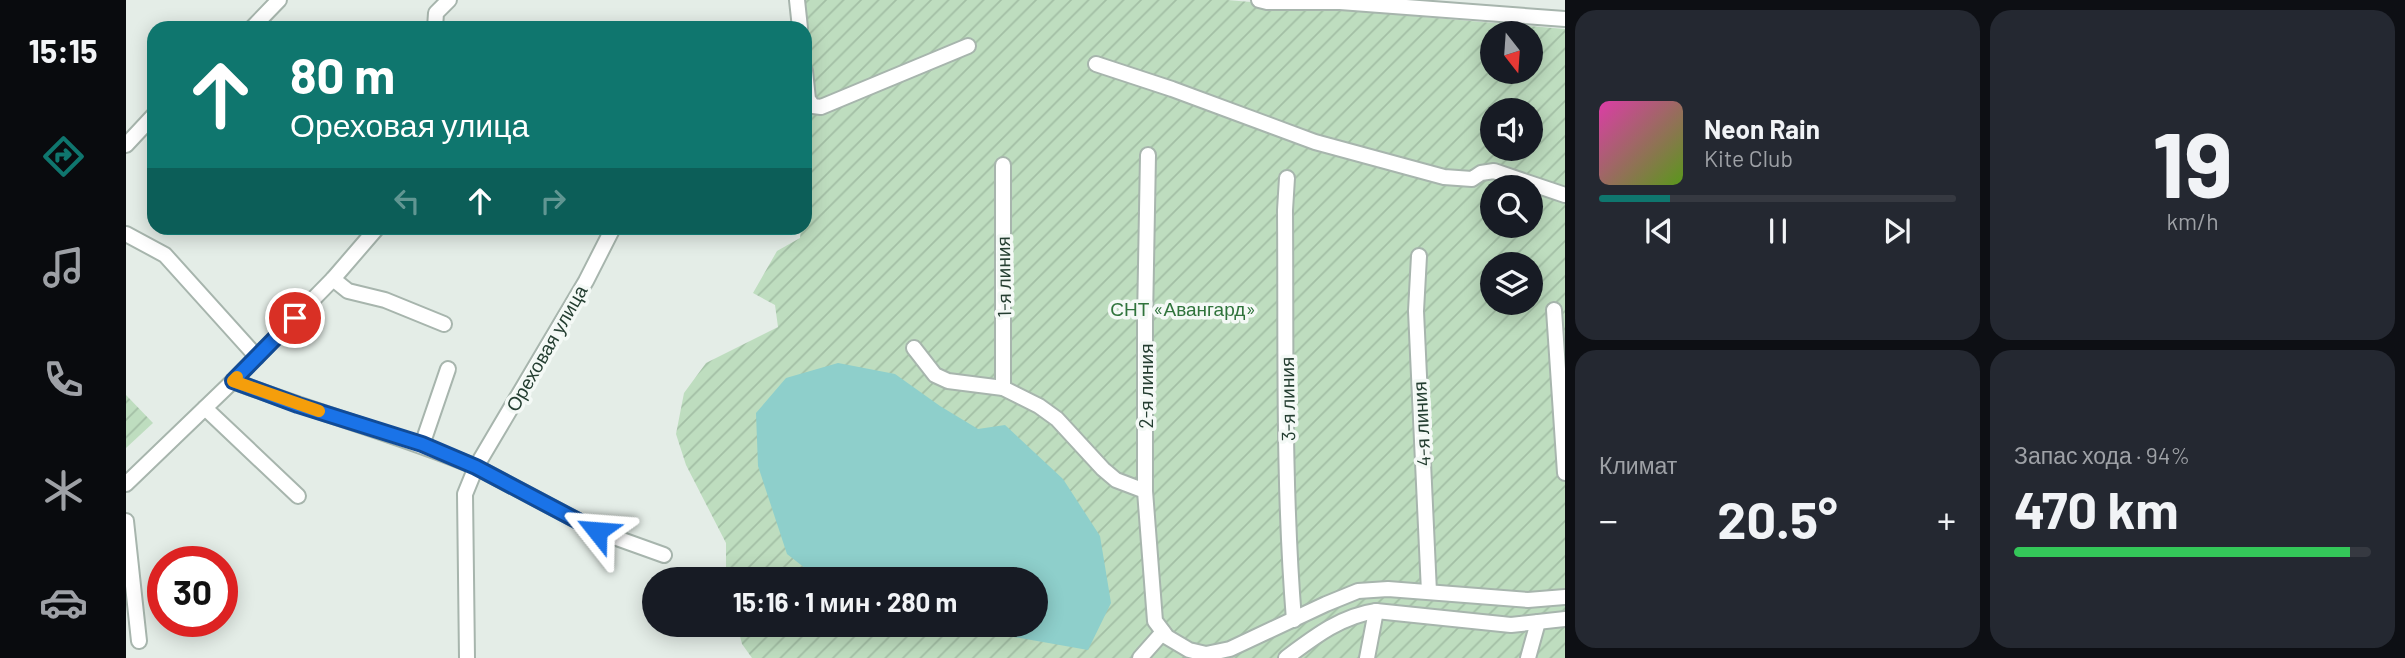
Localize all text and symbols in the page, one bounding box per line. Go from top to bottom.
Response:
north arrow [1480,21,1544,84]
map controls [1480,21,1543,315]
text: 15:15 [29,31,97,69]
text: 80 m [290,45,395,104]
icon: ahead [175,49,266,140]
button: sound [1480,98,1543,161]
text: Ореховая улица [290,105,529,143]
text: 19 [2152,107,2233,216]
text: Neon Rain [1704,113,1820,144]
icon: directions [39,132,88,181]
text: Kite Club [1704,144,1793,172]
button: search [1480,175,1543,238]
icon: left [388,182,426,220]
icon: ahead [461,182,499,220]
icon: right [534,182,572,220]
text: km/h [2166,207,2219,235]
icon: previous [1640,212,1678,250]
icon: pause [1759,212,1797,250]
icon: next [1878,212,1916,250]
street label: 1-я линия [991,236,1015,318]
icon: music [39,243,88,292]
button: layers [1480,252,1543,315]
street label: Ореховая улица [501,280,592,415]
pin [265,288,325,348]
park label: СНТ «Авангард» [1110,297,1256,320]
icon: arrive [276,299,314,337]
street label: 2-я линия [1134,344,1157,428]
icon: phone [39,355,88,404]
street label: 3-я линия [1275,357,1299,441]
street label: 4-я линия [1407,381,1435,467]
text: Запас хода · 94% [2014,441,2190,469]
text: Климат [1599,451,1677,479]
icon: climate [39,466,88,515]
text: 470 km [2014,477,2179,539]
text: 20.5° [1717,487,1838,549]
position arrow [560,494,634,568]
text: − [1599,496,1618,542]
text: + [1937,496,1956,542]
speed limit sign: 30 [147,546,238,637]
icon: car [39,578,88,627]
text: 15:16 · 1 мин · 280 m [733,586,957,617]

